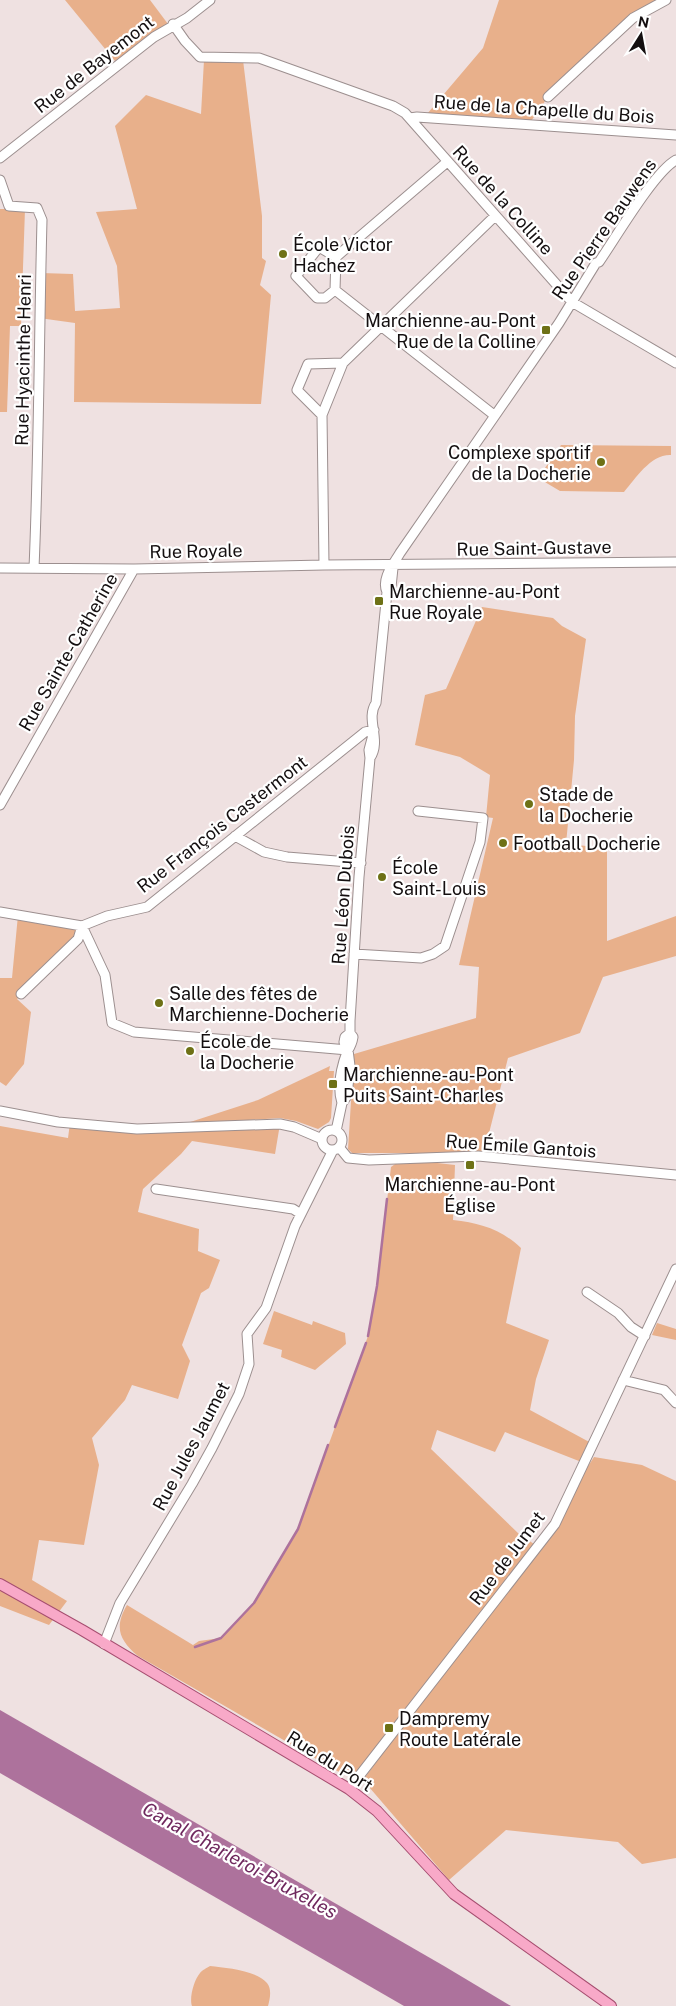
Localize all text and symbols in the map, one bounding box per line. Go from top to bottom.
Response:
north arrow [616,10,666,60]
street label: Rue de Bayemont [30,11,158,117]
text: N [637,13,650,31]
street label: Rue de la Chapelle du Bois [433,91,655,127]
street label: Rue de la Colline [448,141,558,259]
street label: Rue Pierre Bauwens [547,154,661,304]
place label: École Victor Hachez [293,233,393,276]
marker: École Victor Hachez [277,248,289,260]
street label: Rue Hyacinthe Henri [11,274,35,446]
place label: Marchienne-au-Pont Rue de la Colline [365,310,536,352]
marker: Marchienne-au-Pont Rue de la Colline [540,324,552,336]
place label: Complexe sportif de la Docherie [448,442,591,484]
marker: Complexe sportif de la Docherie [595,456,607,468]
street label: Rue Saint-Gustave [456,536,612,560]
street label: Rue Royale [149,540,243,562]
street label: Rue Sainte-Catherine [14,569,122,735]
place label: Marchienne-au-Pont Rue Royale [389,581,560,623]
marker: Marchienne-au-Pont Rue Royale [373,595,385,607]
street label: Rue François Castermont [133,751,311,897]
place label: Stade de la Docherie [539,784,633,826]
marker: Stade de la Docherie [523,798,535,810]
street label: Rue Léon Dubois [328,825,358,965]
place label: Football Docherie [513,833,661,854]
marker: Football Docherie [497,837,509,849]
place label: École Saint-Louis [392,856,486,899]
marker: École Saint-Louis [376,871,388,883]
place label: Salle des fêtes de Marchienne-Docherie [169,983,349,1025]
marker: Salle des fêtes de Marchienne-Docherie [153,997,165,1009]
place label: École de la Docherie [200,1030,294,1073]
marker: École de la Docherie [184,1045,196,1057]
place label: Marchienne-au-Pont Puits Saint-Charles [343,1064,514,1106]
marker: Marchienne-au-Pont Puits Saint-Charles [327,1078,339,1090]
street label: Rue Émile Gantois [445,1129,597,1162]
marker: Marchienne-au-Pont Église [464,1159,476,1171]
place label: Marchienne-au-Pont Église [384,1174,556,1216]
street label: Rue Jules Jaumet [148,1378,234,1514]
street label: Rue de Jumet [465,1507,549,1609]
place label: Dampremy Route Latérale [399,1708,521,1750]
marker: Dampremy Route Latérale [383,1722,395,1734]
street label: Rue du Port [283,1726,377,1796]
water label: Canal Charleroi-Bruxelles [139,1797,341,1923]

